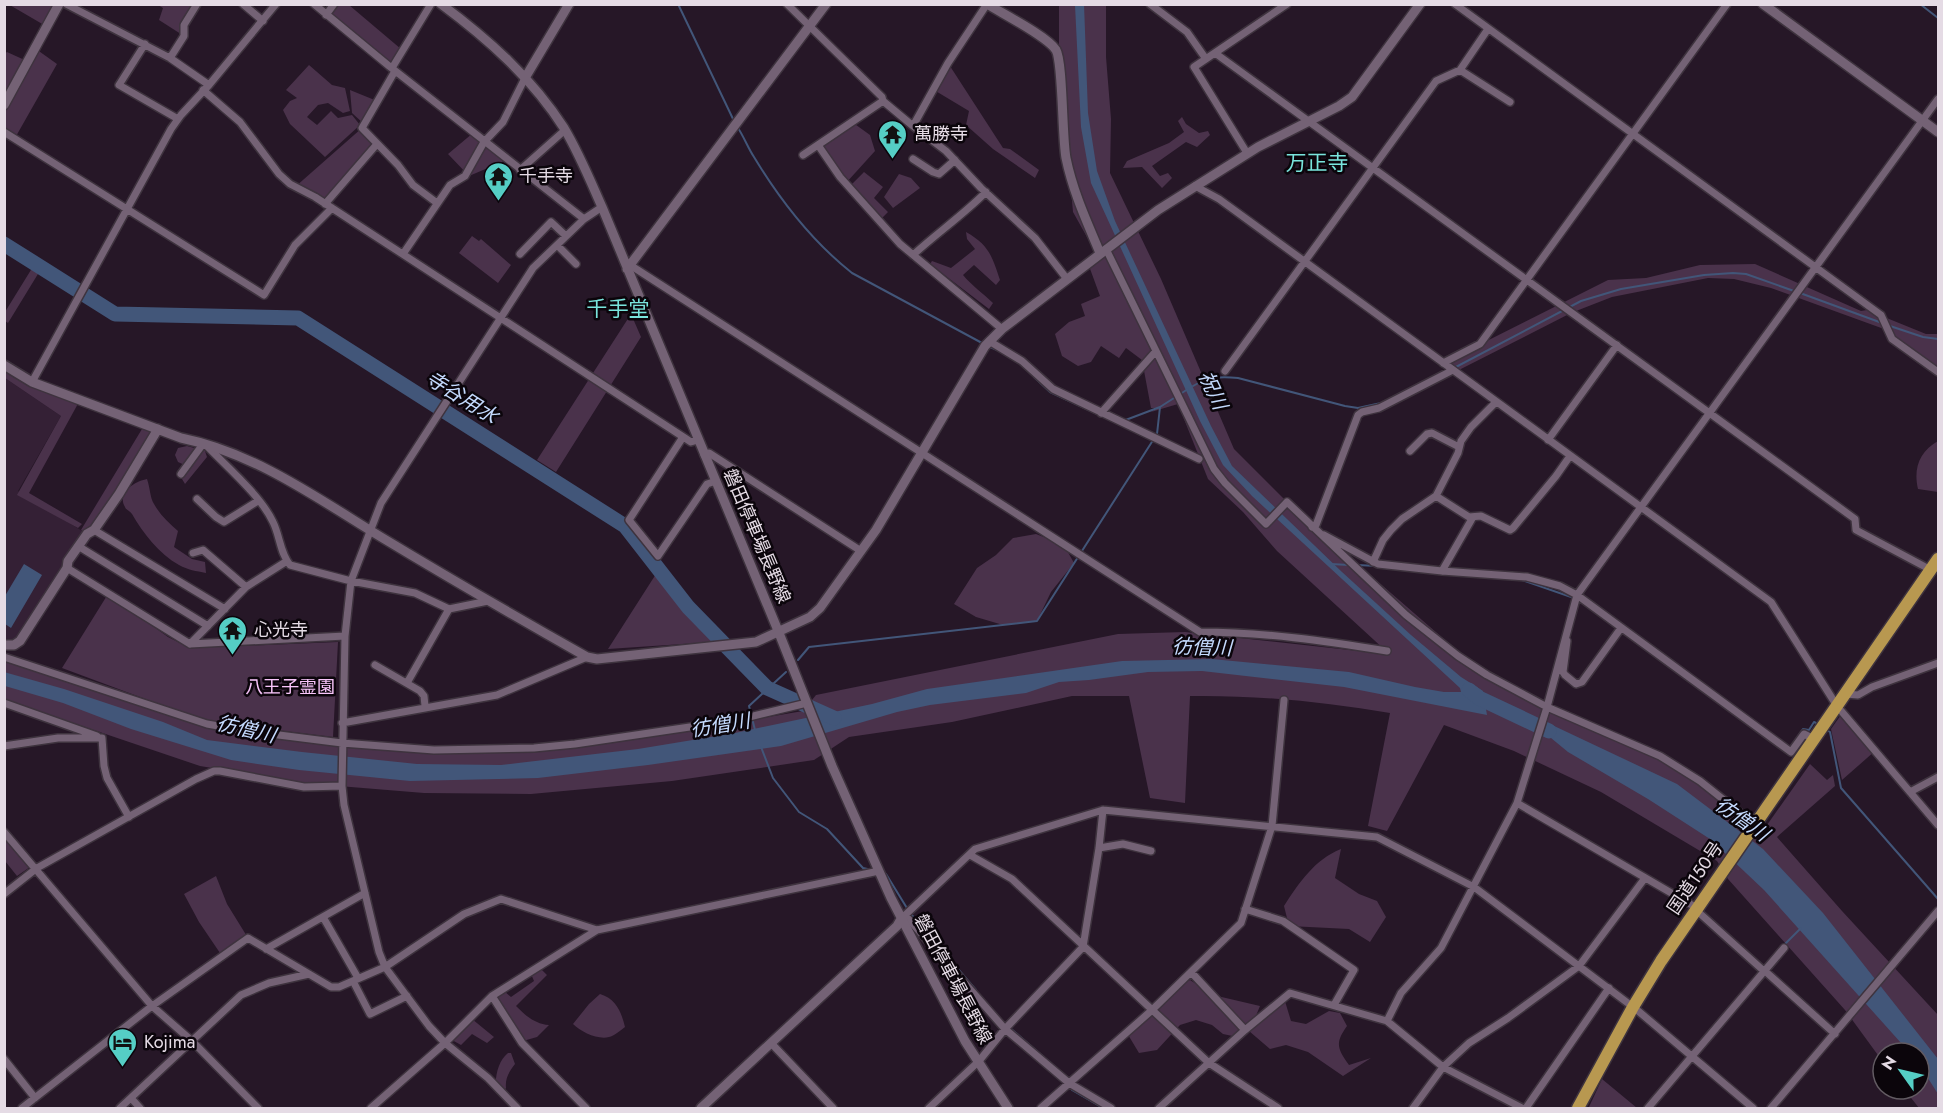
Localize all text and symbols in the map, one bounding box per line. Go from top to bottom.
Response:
temple icon: 萬勝寺 [877,118,909,160]
place label: 萬勝寺 [914,121,968,147]
district label: 万正寺 [1286,148,1349,178]
temple icon: 千手寺 [482,160,514,202]
place label: 千手寺 [519,163,573,189]
district label: 千手堂 [587,294,650,324]
water label: 寺谷用水 [420,364,505,432]
water label: 祝川 [1191,366,1235,416]
street label: 磐田停車場長野線 [717,465,797,607]
temple icon: 心光寺 [217,614,249,656]
place label: 心光寺 [254,617,308,643]
water label: 彷僧川 [1171,632,1234,663]
park label: 八王子霊園 [245,674,335,700]
water label: 彷僧川 [688,706,754,745]
water label: 彷僧川 [213,709,280,751]
water label: 彷僧川 [1709,790,1776,850]
street label: 国道150号 [1661,836,1729,920]
street label: 磐田停車場長野線 [908,909,998,1049]
hotel icon: Kojima [107,1026,139,1068]
place label: Kojima [144,1029,195,1055]
north arrow [1871,1041,1931,1101]
text: N [1876,1051,1902,1075]

